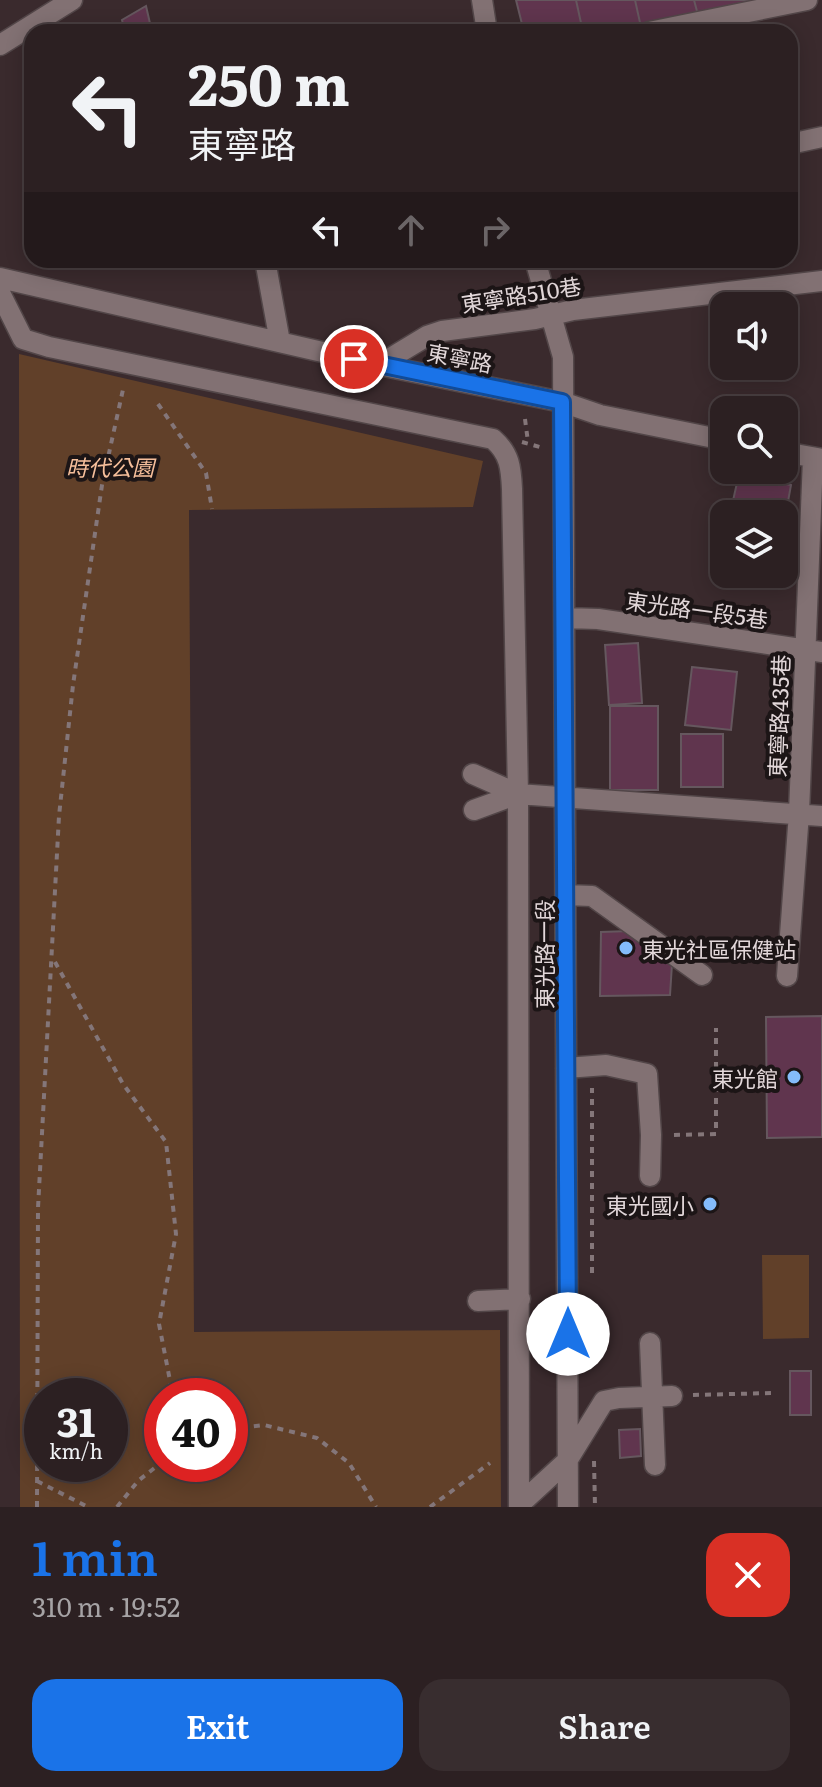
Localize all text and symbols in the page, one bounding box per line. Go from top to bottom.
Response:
text: 250 m [188,40,350,123]
icon: left [56,56,160,160]
text: 東寧路 [188,116,296,169]
icon: left [305,208,349,252]
icon: ahead [389,208,433,252]
icon: right [473,208,517,252]
street label: 東寧路510巷 [459,268,583,320]
map controls [710,292,798,588]
button: sound [710,292,798,380]
pin [320,325,388,393]
street label: 東寧路 [424,335,496,379]
icon: arrive [332,337,376,381]
button: search [710,396,798,484]
park label: 時代公園 [66,450,157,483]
button: layers [710,500,798,588]
street label: 東光路一段5巷 [624,583,770,635]
street label: 東寧路435巷 [759,654,797,778]
street label: 東光路一段 [527,899,560,1009]
place label: 東光社區保健站 [642,932,796,965]
marker: 東光社區保健站 [617,939,635,957]
place label: 東光館 [712,1061,778,1094]
marker: 東光館 [785,1068,803,1086]
place label: 東光國小 [606,1188,694,1221]
marker: 東光國小 [701,1195,719,1213]
position arrow [526,1292,610,1376]
speed limit sign: 40 [144,1378,248,1482]
text: 31 [57,1390,95,1449]
text: km/h [49,1435,103,1465]
text: 1 min [32,1520,158,1591]
button: close [706,1533,790,1617]
text: 310 m · 19:52 [32,1586,180,1625]
button: Exit [32,1679,403,1771]
button: Share [419,1679,790,1771]

